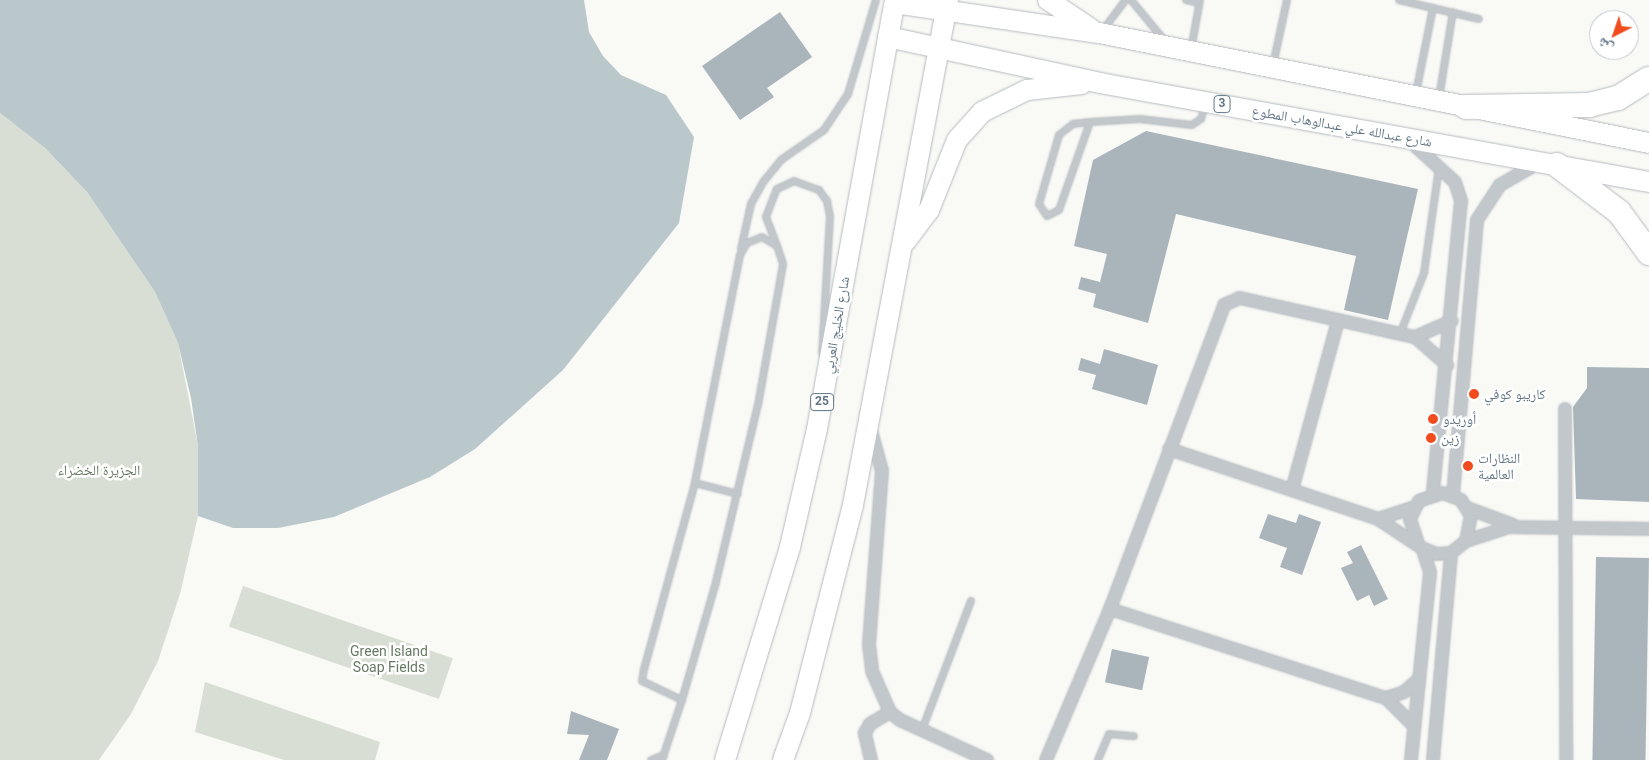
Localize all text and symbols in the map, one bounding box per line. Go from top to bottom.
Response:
north arrow [1589,10,1639,60]
text: ش [1594,35,1616,56]
road number: 3 [1213,95,1231,114]
street label: شارع عبدالله علي عبدالوهاب المطوع [1251,102,1433,150]
street label: شارع الخليج العربي [819,275,853,375]
place label: كاريبو كوفي [1484,386,1546,402]
marker: كاريبو كوفي [1468,388,1480,400]
road number: 25 [810,392,834,412]
place label: أوريدو [1443,411,1476,427]
marker: أوريدو [1427,413,1439,425]
place label: زين [1441,430,1459,446]
marker: زين [1425,432,1437,444]
place label: النظارات العالمية [1478,450,1520,482]
marker: النظارات العالمية [1462,460,1474,472]
park label: الجزيرة الخضراء [58,462,140,478]
park label: Green Island Soap Fields [350,643,428,676]

